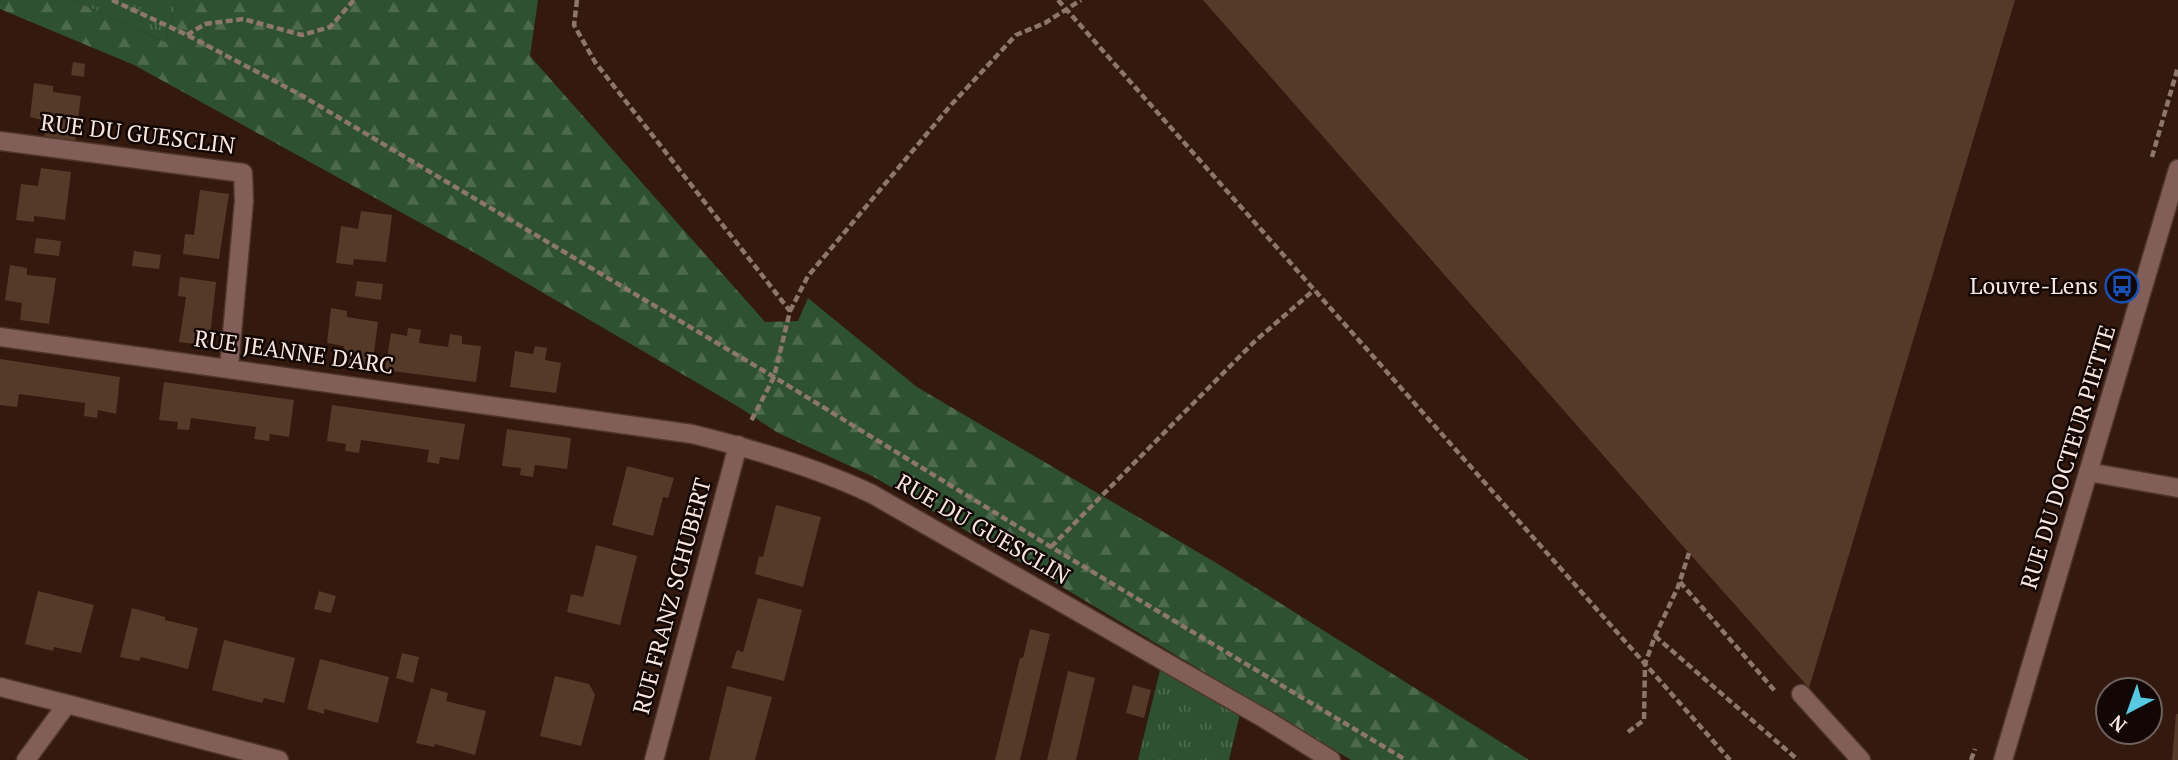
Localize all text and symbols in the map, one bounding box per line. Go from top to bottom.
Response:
street label: RUE DU GUESCLIN [39,106,237,161]
bus stop icon: Louvre-Lens [2103,267,2141,305]
place label: Louvre-Lens [1970,270,2098,301]
street label: RUE DU DOCTEUR PIETTE [2013,321,2122,593]
street label: RUE JEANNE D'ARC [192,322,396,381]
street label: RUE DU GUESCLIN [891,466,1076,591]
street label: RUE FRANZ SCHUBERT [625,474,718,717]
north arrow [2094,676,2164,746]
text: N [2103,710,2131,738]

